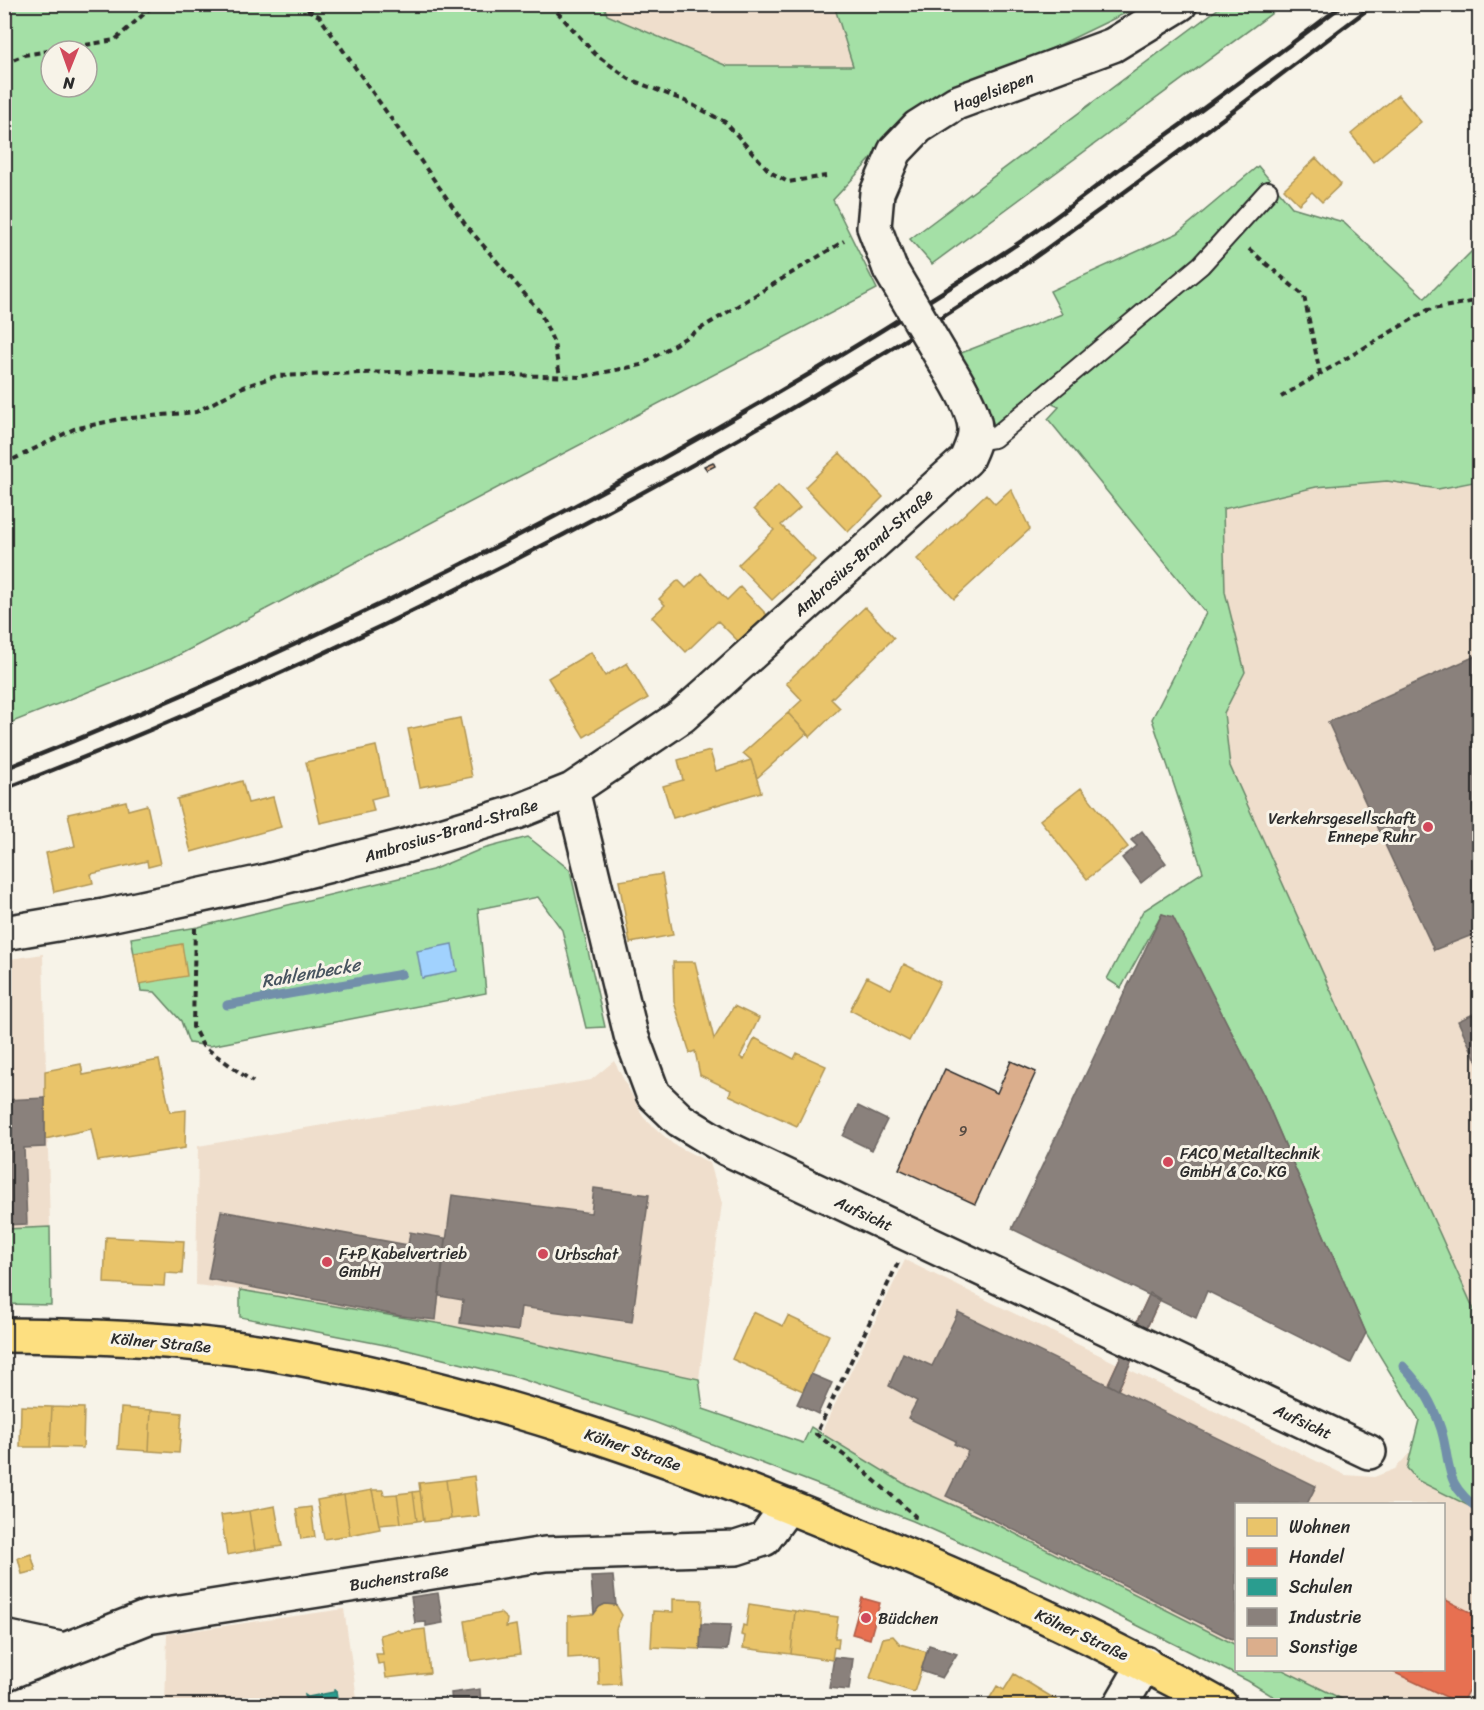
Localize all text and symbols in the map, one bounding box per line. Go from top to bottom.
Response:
north arrow [39,39,99,99]
street label: Hagelsiepen [948,63,1038,120]
text: N [62,69,76,98]
street label: Ambrosius-Brand-Straße [786,481,940,624]
street label: Ambrosius-Brand-Straße [360,790,542,871]
place label: Verkehrsgesellschaft Ennepe Ruhr [1268,804,1417,851]
marker: Verkehrsgesellschaft Ennepe Ruhr [1421,820,1435,834]
water label: Rahlenbecke [259,948,365,997]
house number: 9 [959,1119,968,1144]
place label: FACO Metalltechnik GmbH & Co. KG [1180,1139,1321,1186]
marker: FACO Metalltechnik GmbH & Co. KG [1161,1155,1175,1169]
street label: Aufsicht [829,1187,898,1240]
place label: F+P Kabelvertrieb GmbH [339,1239,467,1286]
place label: Urbschat [555,1240,619,1269]
marker: Urbschat [536,1247,550,1261]
marker: F+P Kabelvertrieb GmbH [320,1255,334,1269]
street label: Kölner Straße [110,1324,212,1361]
street label: Aufsicht [1268,1395,1337,1448]
street label: Kölner Straße [581,1419,685,1480]
legend [1235,1503,1445,1671]
text: Wohnen [1289,1511,1350,1543]
text: Handel [1289,1541,1345,1573]
street label: Buchenstraße [347,1555,451,1600]
text: Schulen [1289,1571,1353,1603]
street label: Kölner Straße [1030,1600,1134,1669]
text: Industrie [1288,1601,1362,1633]
place label: Büdchen [878,1604,939,1633]
marker: Büdchen [859,1611,873,1625]
text: Sonstige [1289,1631,1358,1663]

